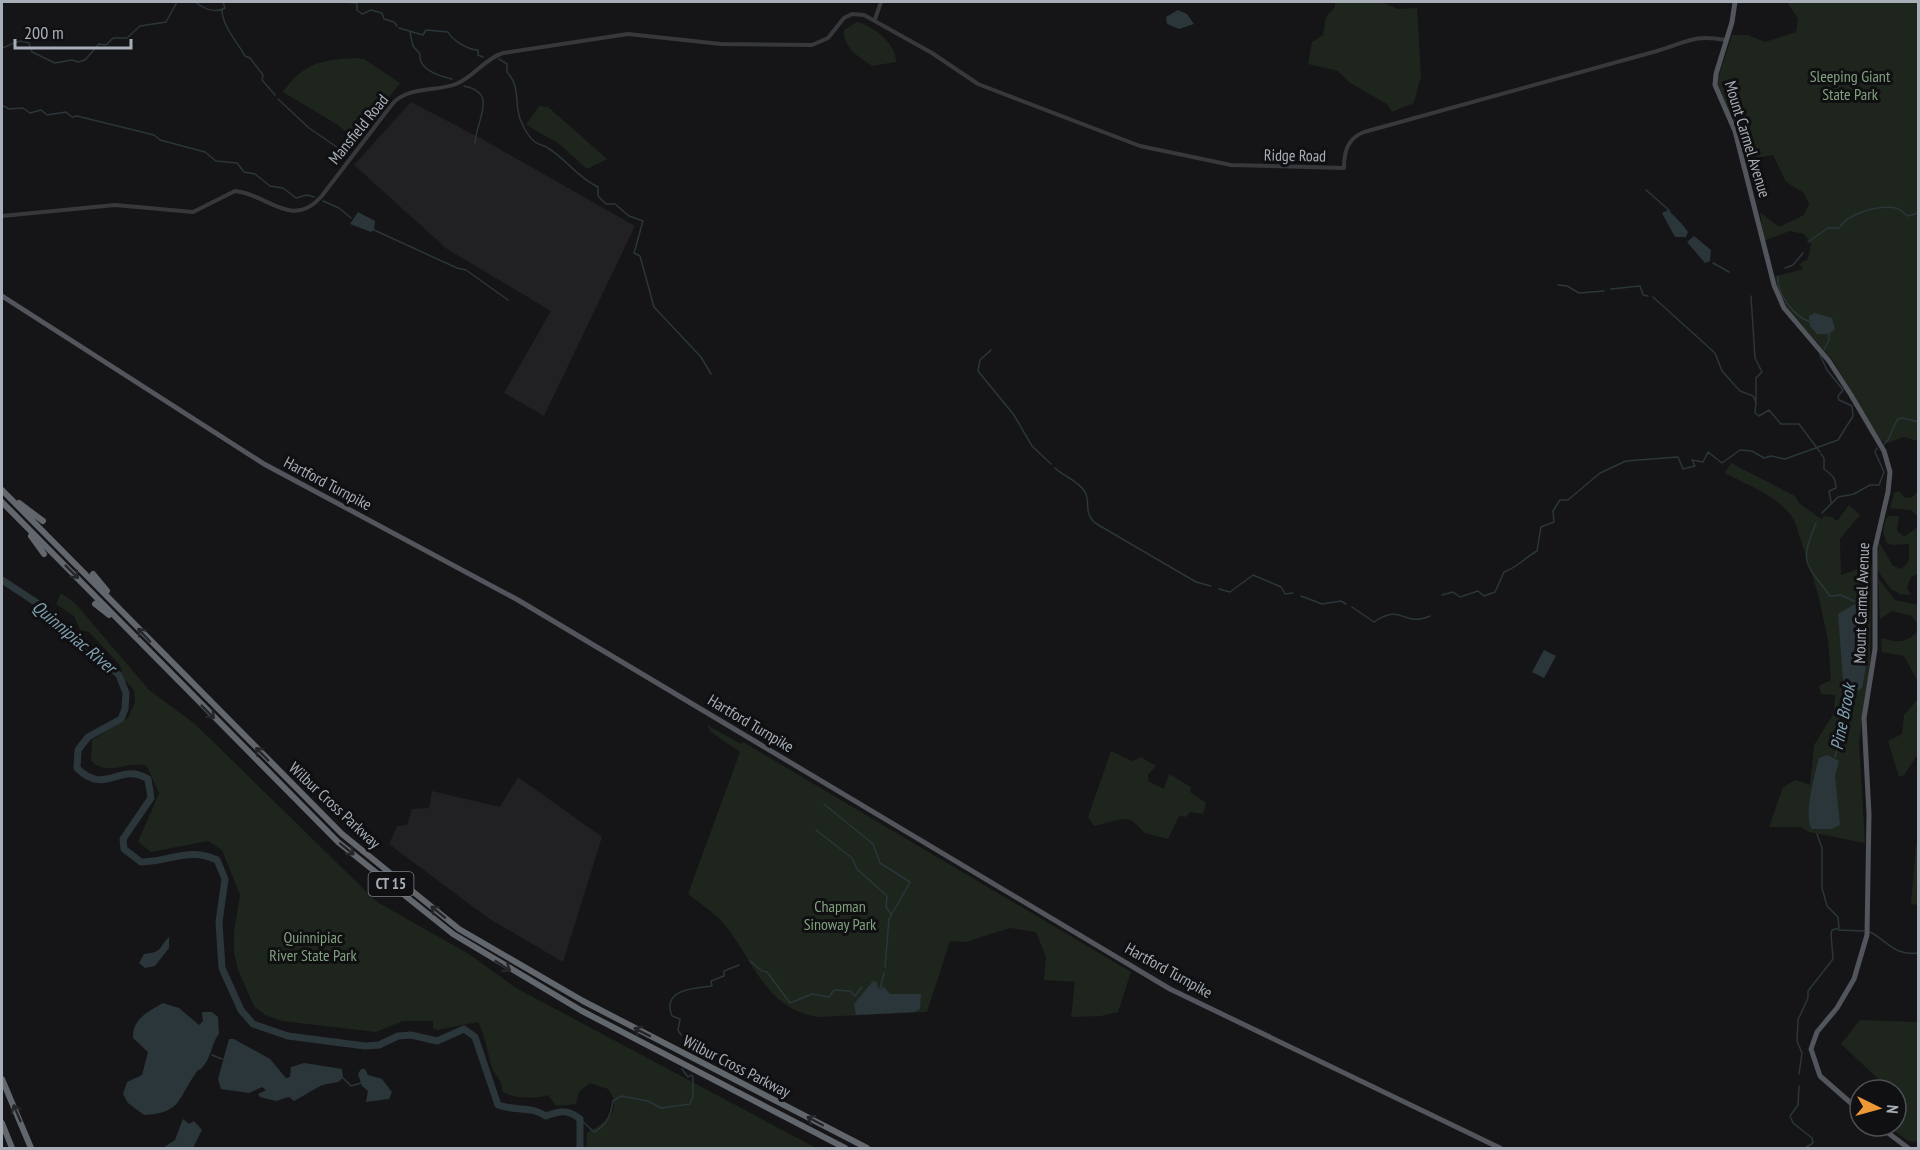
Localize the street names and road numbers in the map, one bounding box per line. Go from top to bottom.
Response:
street label: Mount Carmel Avenue [1721,78,1775,200]
street label: Mansfield Road [324,90,392,168]
street label: Ridge Road [1264,144,1326,166]
street label: Hartford Turnpike [281,452,375,514]
street label: Mount Carmel Avenue [1849,542,1873,664]
street label: Hartford Turnpike [704,690,798,756]
street label: Wilbur Cross Parkway [285,757,385,853]
road number: CT 15 [368,872,414,896]
street label: Hartford Turnpike [1122,938,1216,1002]
street label: Wilbur Cross Parkway [680,1030,794,1102]

